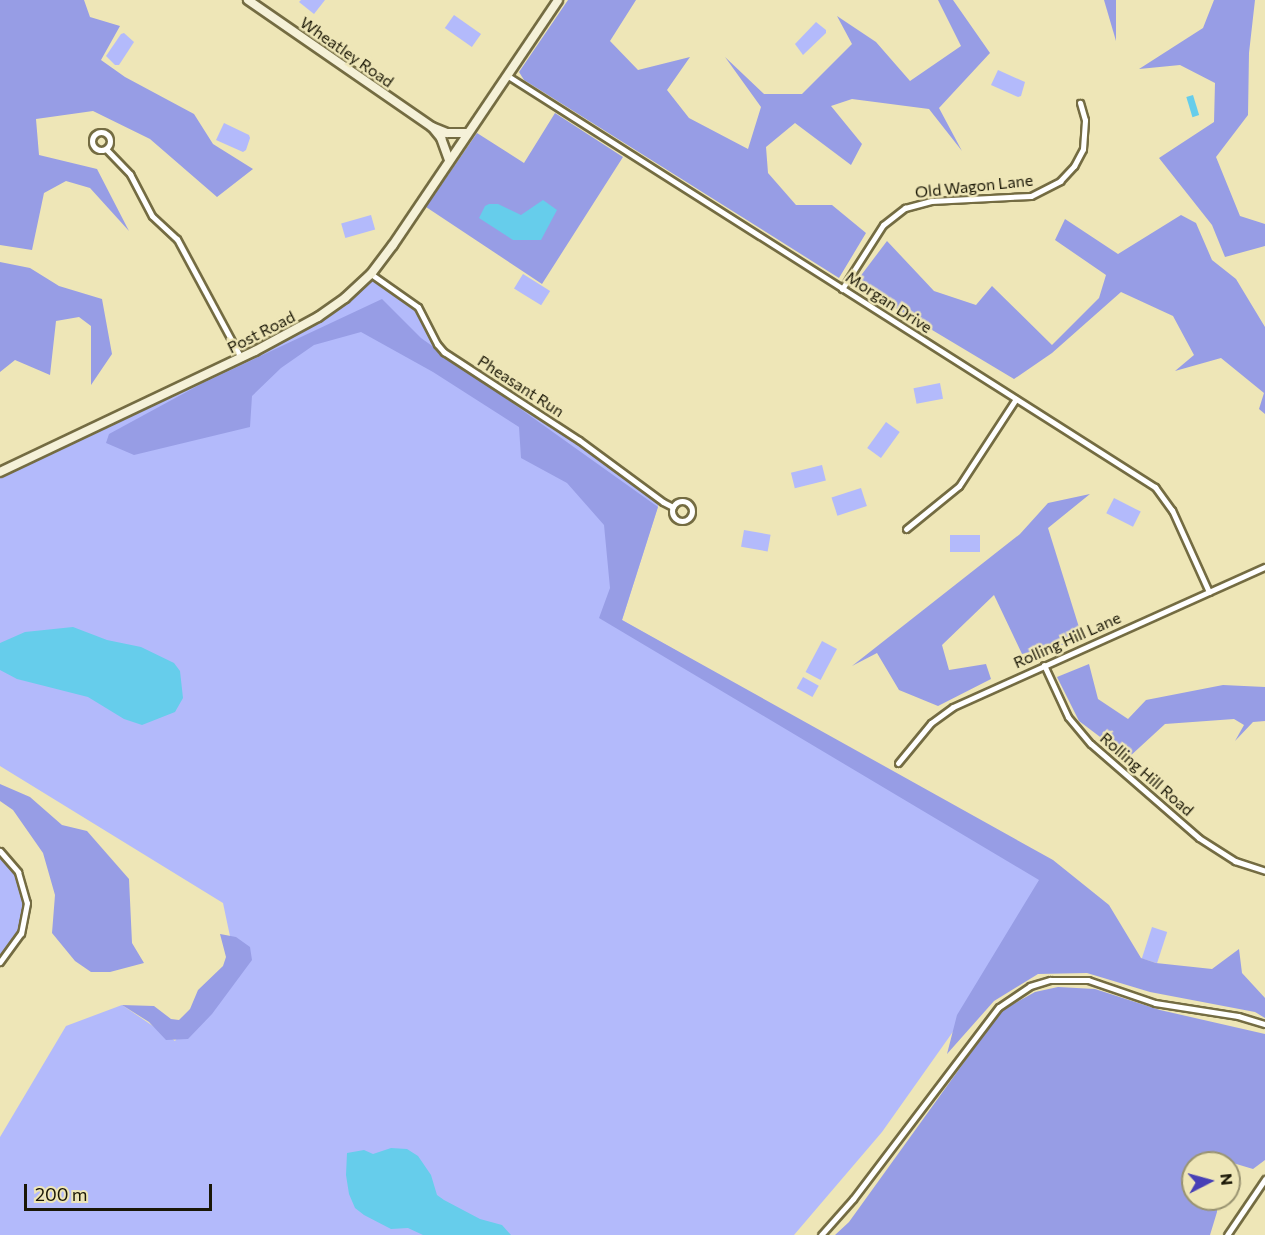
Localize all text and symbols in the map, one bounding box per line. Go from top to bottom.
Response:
street label: Wheatley Road [296,13,398,91]
street label: Old Wagon Lane [914,170,1034,202]
street label: Morgan Drive [842,267,936,337]
street label: Post Road [224,307,298,357]
street label: Pheasant Run [474,351,568,421]
street label: Rolling Hill Lane [1010,608,1124,672]
street label: Rolling Hill Road [1096,728,1198,820]
north arrow [1181,1151,1241,1211]
scale bar [27,1172,214,1210]
text: N [1217,1172,1237,1186]
text: 200 m [35,1183,88,1205]

